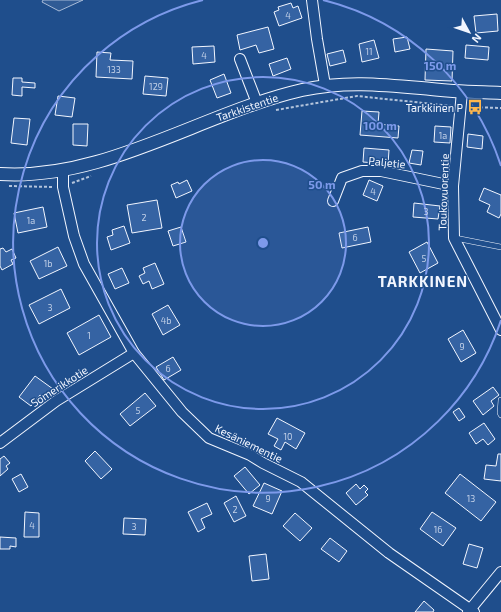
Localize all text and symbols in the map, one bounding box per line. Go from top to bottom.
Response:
house number: 4 [285,10,291,21]
north arrow [449,12,489,52]
text: N [469,32,485,46]
house number: 11 [365,46,373,57]
house number: 4 [201,50,207,61]
text: 150 m [424,58,456,72]
house number: 133 [107,64,121,75]
house number: 129 [149,81,163,92]
street label: Tarkkistentie [214,90,280,124]
bus stop icon: Tarkkinen P [466,98,484,116]
place label: Tarkkinen P [406,101,463,114]
text: 100 m [363,118,397,132]
house number: 1a [439,130,447,141]
street label: Toukovuorentie [435,153,451,231]
street label: Paljetie [368,154,406,171]
text: 50 m [308,177,336,191]
house number: 4 [370,186,376,197]
house number: 3 [423,206,429,217]
house number: 2 [141,212,147,223]
house number: 1a [27,215,35,226]
house number: 6 [352,232,358,243]
centre of rings [256,236,270,250]
house number: 5 [422,253,427,264]
house number: 1b [44,258,52,269]
district label: TARKKINEN [378,272,468,290]
house number: 3 [47,302,53,313]
house number: 4b [161,315,171,326]
house number: 1 [87,330,91,341]
house number: 9 [459,341,465,352]
street label: Somerikkotie [28,363,90,409]
house number: 6 [165,363,171,374]
house number: 5 [136,405,141,416]
street label: Kesäniementie [213,421,285,465]
house number: 10 [283,431,293,442]
house number: 9 [265,493,271,504]
house number: 13 [467,493,475,504]
house number: 2 [232,504,238,515]
house number: 4 [29,520,35,531]
house number: 3 [131,521,137,532]
house number: 16 [434,524,442,535]

